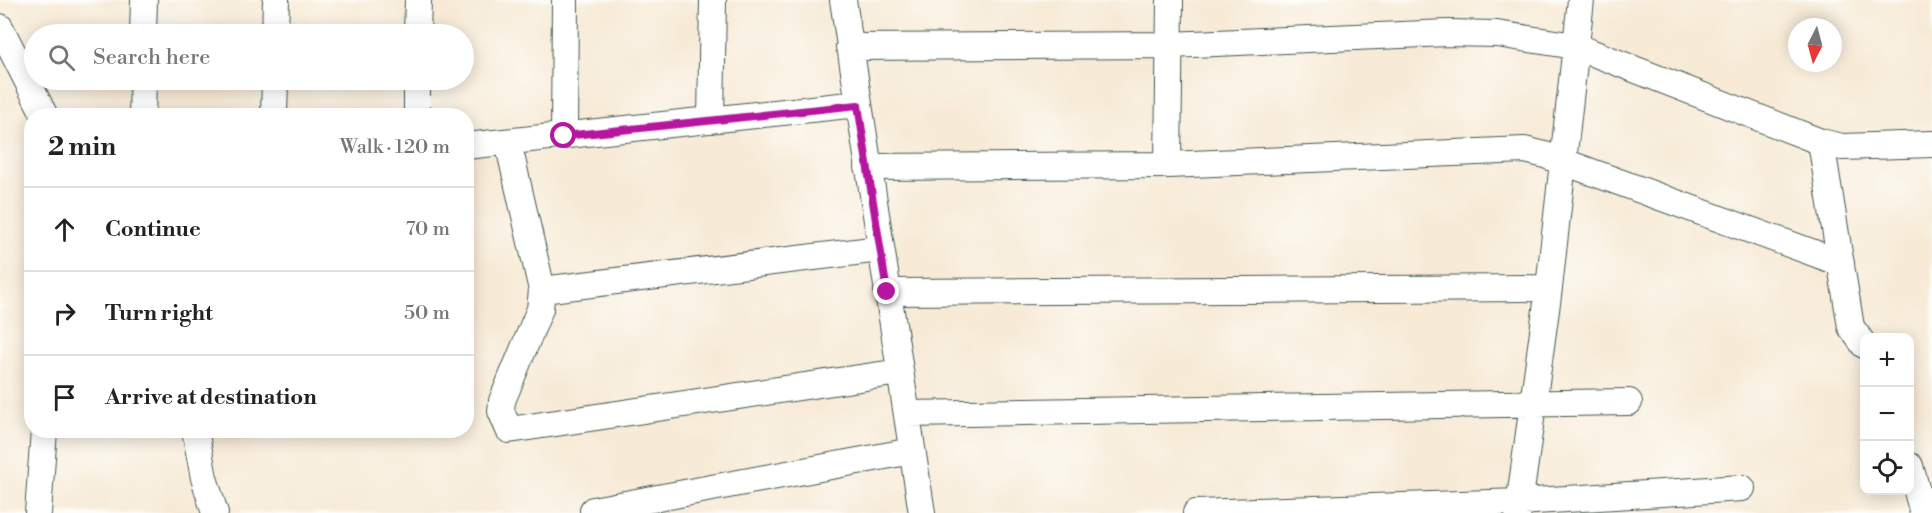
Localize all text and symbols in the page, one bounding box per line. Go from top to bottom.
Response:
north arrow [1788,18,1842,72]
search box [24,24,474,90]
icon: search [45,41,78,74]
text: Search here [93,44,210,71]
route start [550,122,576,148]
text: 2 min [48,131,116,163]
text: Walk · 120 m [340,135,450,160]
icon: ahead [48,213,81,246]
text: Continue [105,216,201,243]
text: 70 m [406,217,450,242]
route end [873,278,899,304]
icon: right [48,297,81,330]
text: Turn right [105,300,213,327]
text: 50 m [404,301,450,326]
map controls [1860,333,1914,495]
button: + [1860,333,1914,387]
icon: arrive [48,381,81,414]
text: Arrive at destination [105,384,317,411]
button: − [1860,387,1914,441]
button: locate [1860,441,1914,495]

